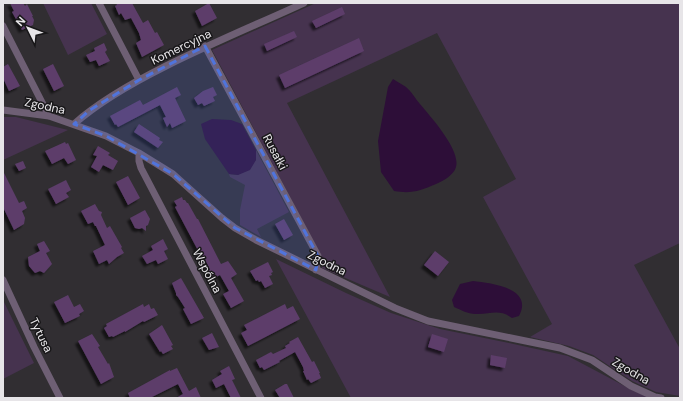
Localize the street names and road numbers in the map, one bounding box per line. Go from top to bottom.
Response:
street label: Komercyjna [148,25,214,69]
street label: Zgodna [23,94,67,118]
street label: Rusałki [259,131,291,173]
street label: Wspólna [189,246,225,296]
street label: Zgodna [305,247,349,279]
street label: Tytusa [26,315,56,355]
street label: Zgodna [609,354,653,388]

